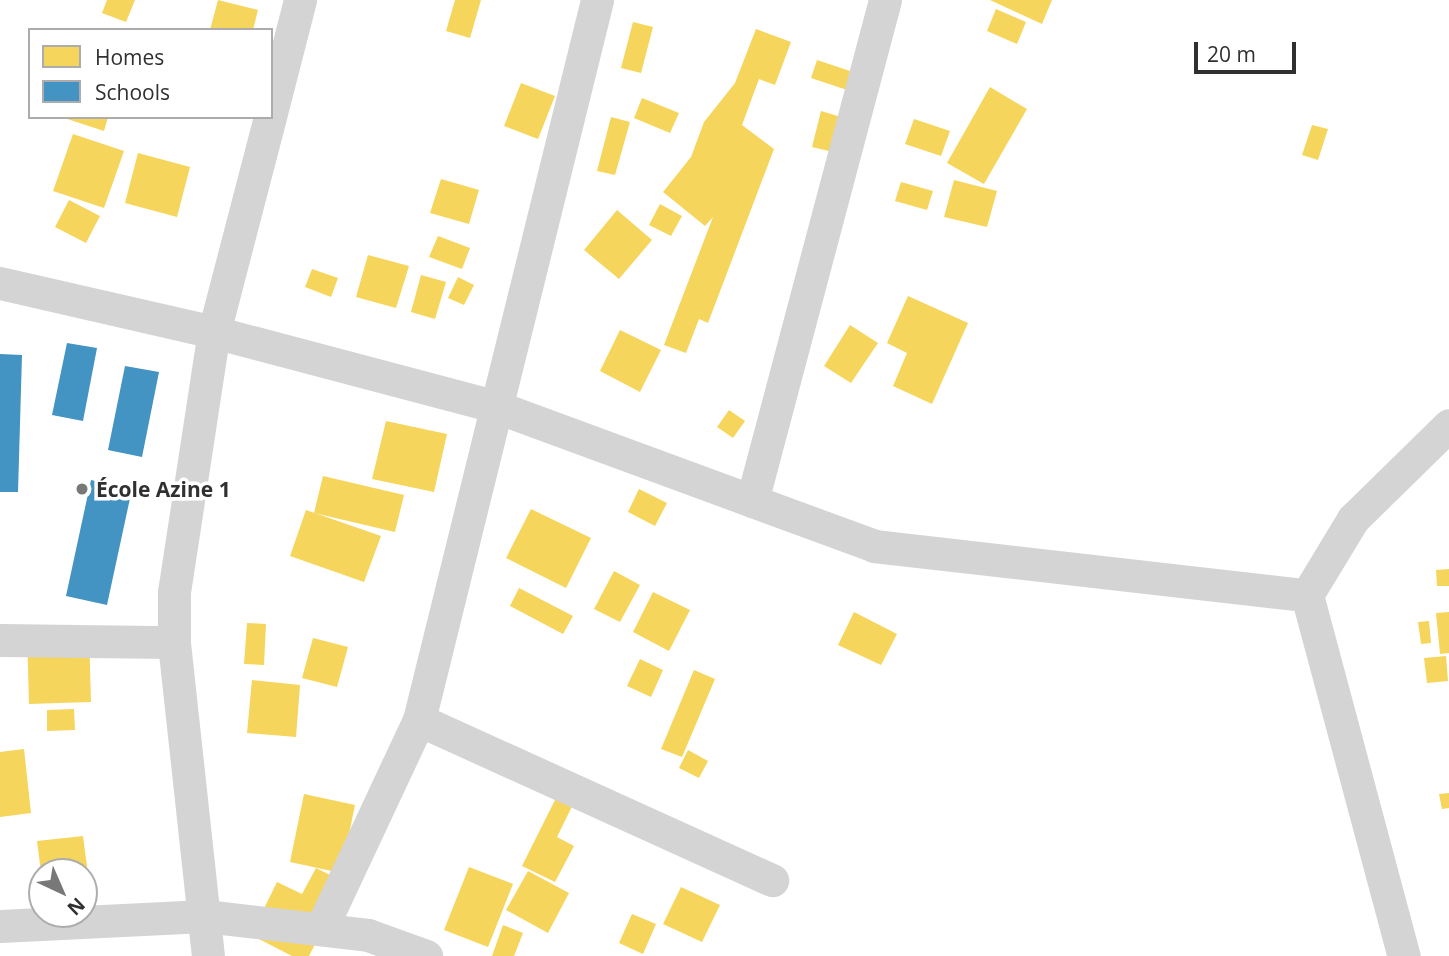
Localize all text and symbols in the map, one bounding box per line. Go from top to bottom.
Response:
legend [28,28,273,119]
scale bar [1197,28,1298,72]
text: 20 m [1207,40,1256,68]
text: Homes [95,43,164,71]
text: Schools [95,78,170,106]
place label: École Azine 1 [96,476,231,502]
marker: École Azine 1 [74,481,90,497]
north arrow [28,858,98,928]
text: N [62,892,91,921]

